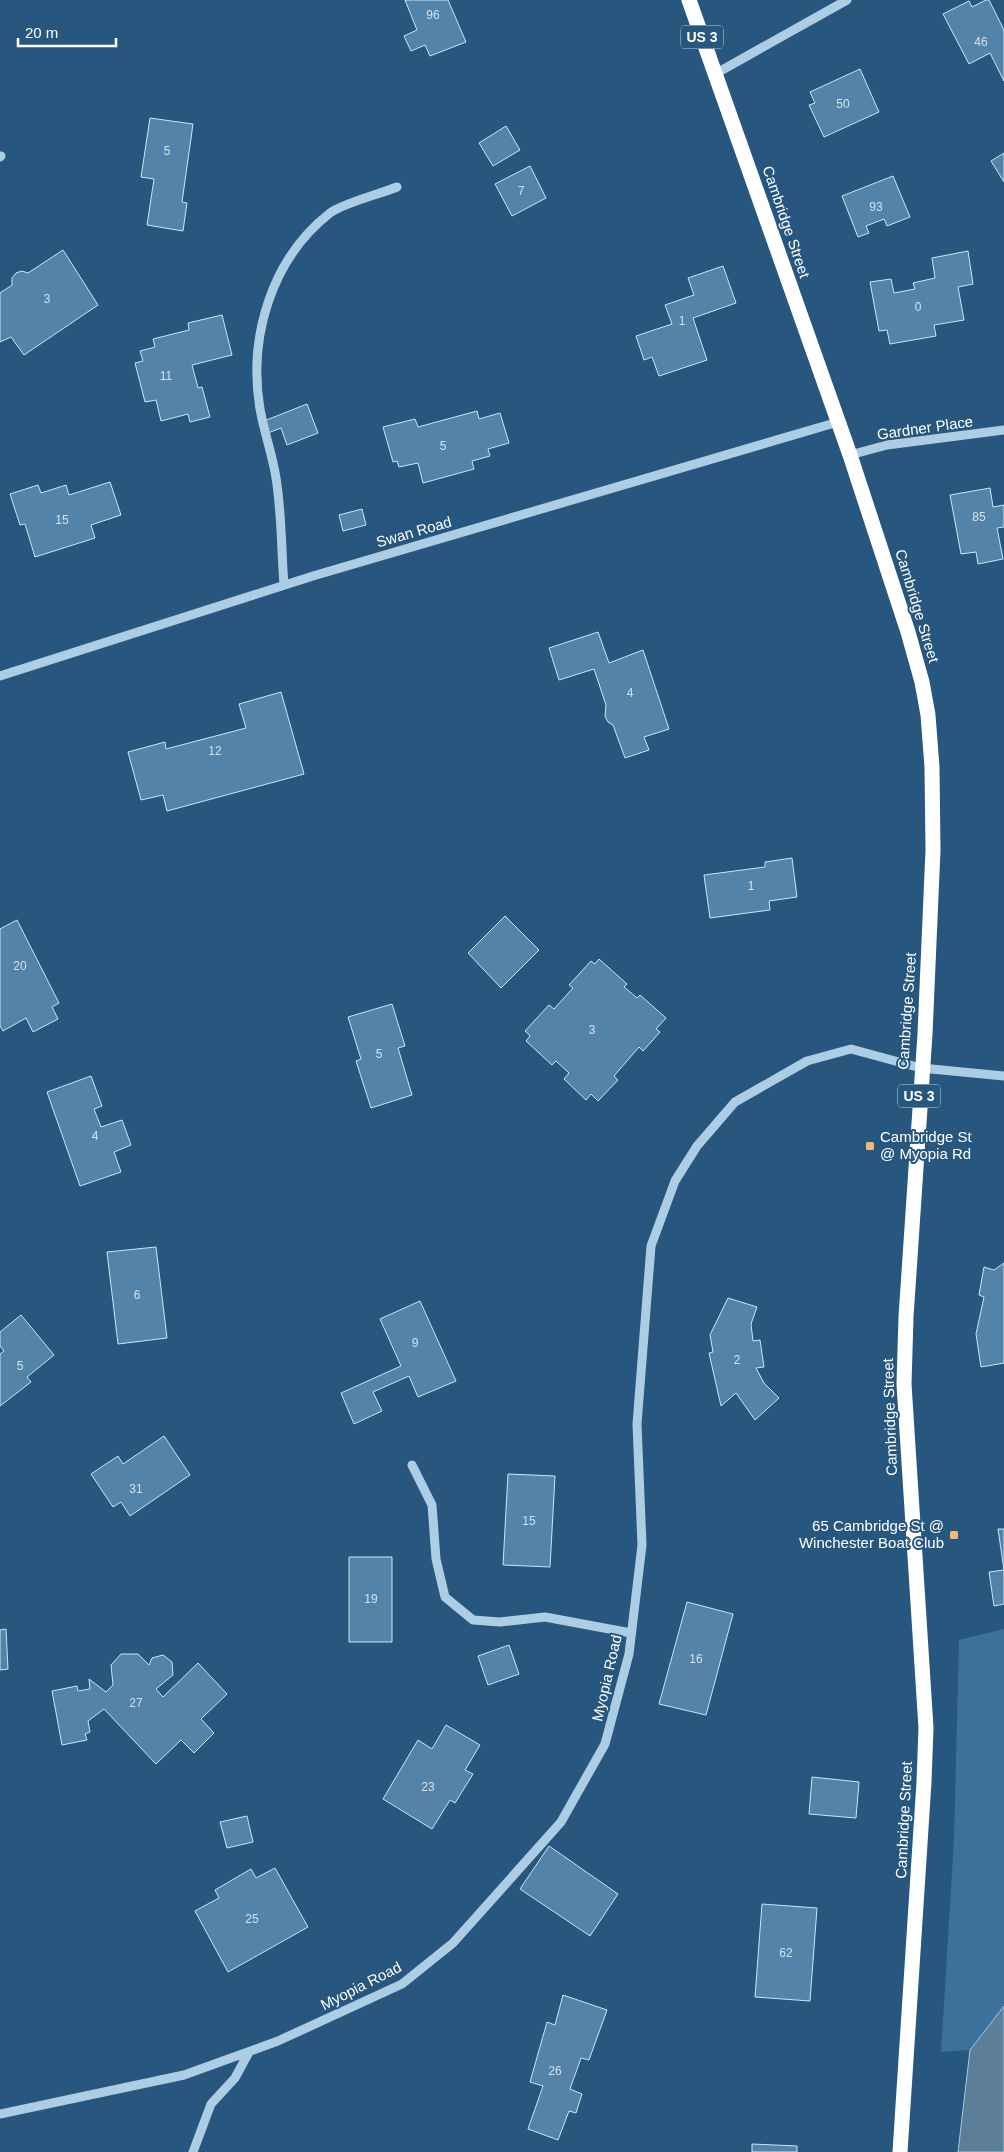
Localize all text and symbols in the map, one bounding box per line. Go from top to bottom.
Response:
house number: 96 [426,8,440,22]
scale bar [18,15,115,47]
text: 20 m [25,24,58,41]
road number: US 3 [681,26,723,48]
house number: 46 [974,35,988,49]
house number: 50 [836,97,850,111]
house number: 5 [164,144,171,158]
street label: Cambridge Street [759,163,814,281]
house number: 7 [518,184,525,198]
house number: 93 [869,200,883,214]
house number: 3 [44,292,51,306]
house number: 0 [915,300,922,314]
house number: 1 [679,314,686,328]
house number: 11 [160,369,173,383]
street label: Gardner Place [876,412,974,443]
house number: 5 [440,439,447,453]
house number: 85 [972,510,986,524]
house number: 15 [55,513,69,527]
street label: Swan Road [374,513,453,550]
street label: Cambridge Street [892,547,943,665]
house number: 4 [627,686,634,700]
house number: 12 [208,744,222,758]
house number: 1 [748,879,755,893]
street label: Cambridge Street [894,951,919,1070]
house number: 20 [13,959,27,973]
house number: 3 [589,1023,596,1037]
house number: 5 [376,1047,383,1061]
road number: US 3 [898,1084,940,1108]
place label: Cambridge St @ Myopia Rd [880,1128,973,1162]
house number: 4 [92,1129,99,1143]
marker: Cambridge St @ Myopia Rd [864,1140,876,1152]
house number: 6 [134,1288,141,1302]
house number: 9 [412,1336,419,1350]
house number: 2 [734,1353,741,1367]
street label: Cambridge Street [879,1357,900,1476]
house number: 5 [17,1359,24,1373]
house number: 31 [129,1482,143,1496]
house number: 15 [522,1514,536,1528]
place label: 65 Cambridge St @ Winchester Boat Club [799,1517,944,1551]
marker: 65 Cambridge St @ Winchester Boat Club [948,1529,960,1541]
house number: 19 [364,1592,378,1606]
street label: Myopia Road [588,1633,625,1723]
house number: 16 [689,1652,703,1666]
house number: 27 [129,1696,143,1710]
street label: Cambridge Street [892,1760,915,1879]
house number: 23 [421,1780,435,1794]
house number: 25 [245,1912,259,1926]
house number: 62 [779,1946,793,1960]
street label: Myopia Road [318,1958,404,2013]
house number: 26 [548,2064,562,2078]

